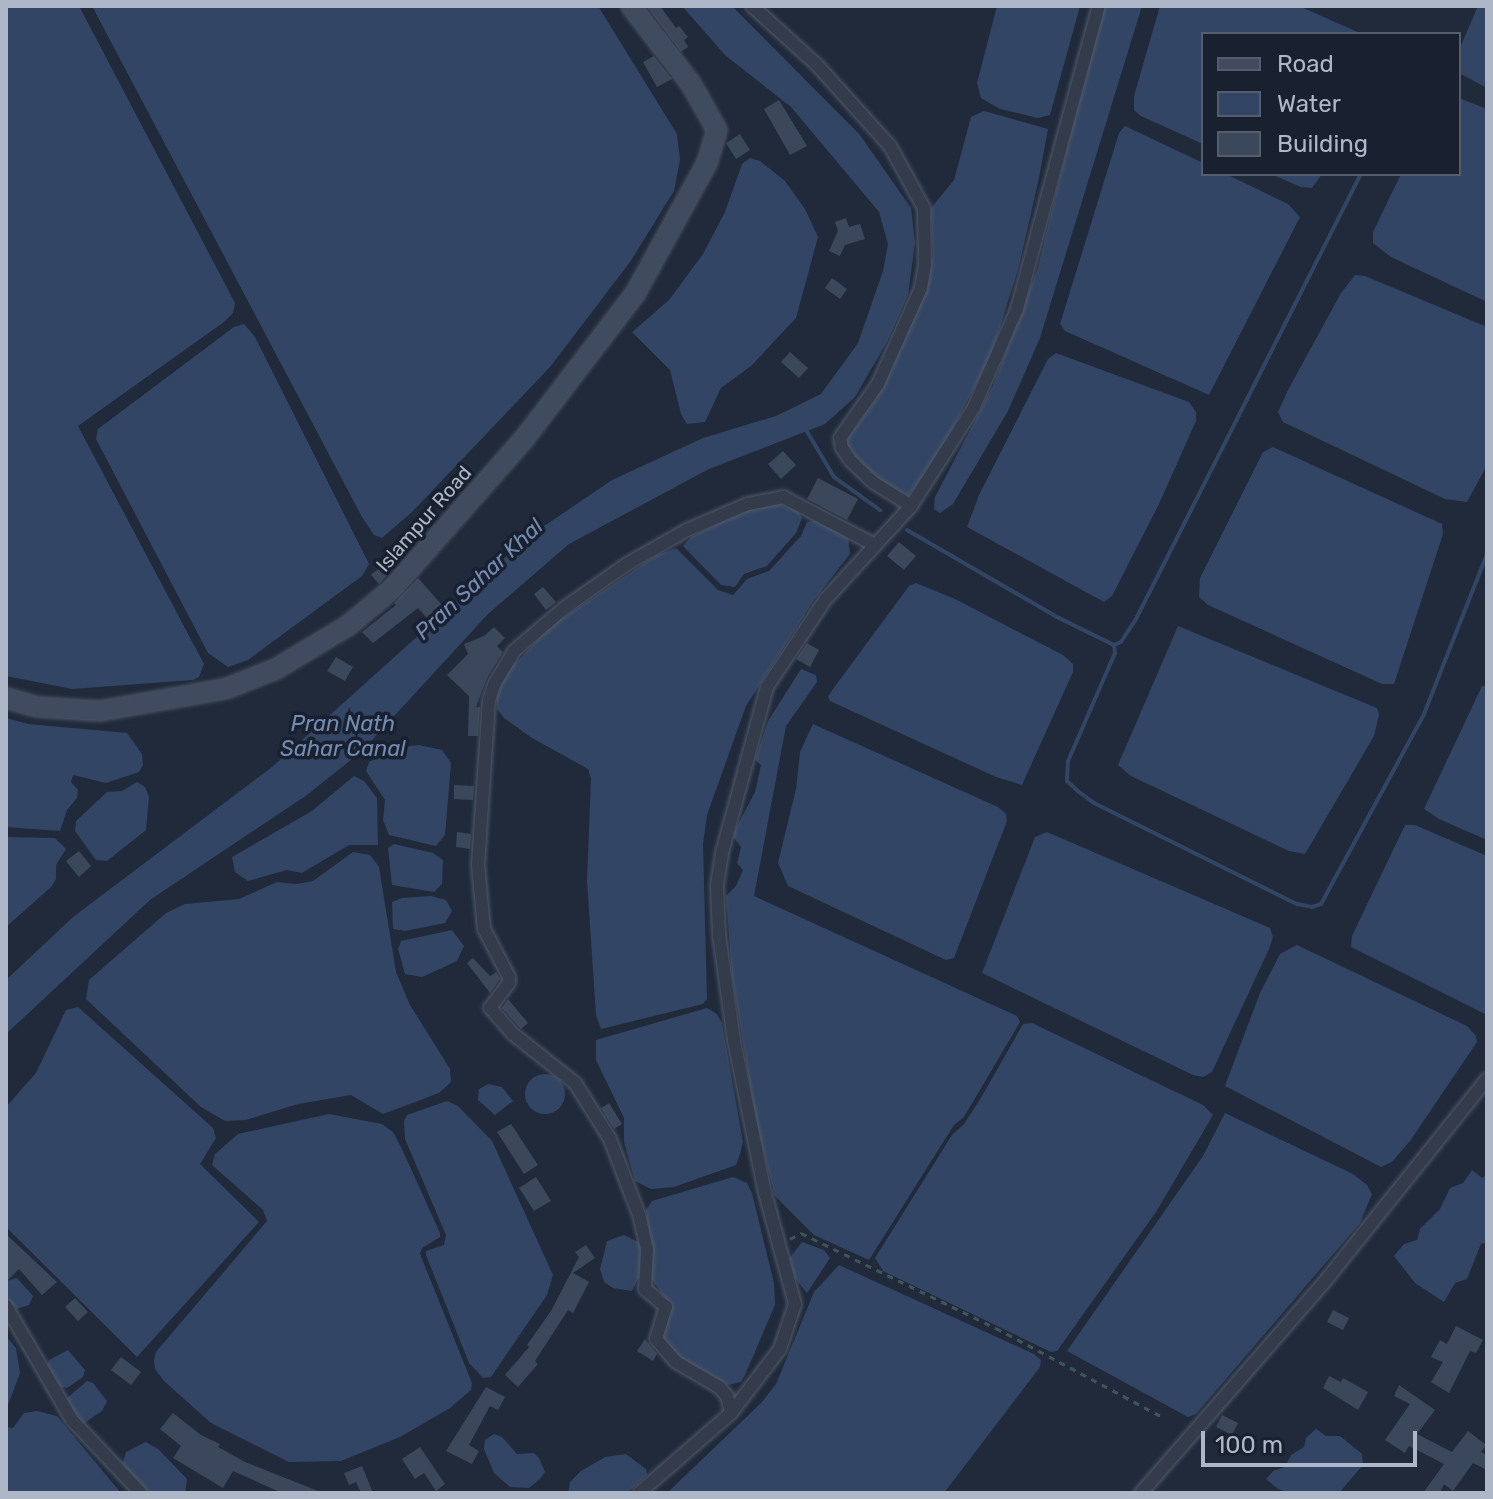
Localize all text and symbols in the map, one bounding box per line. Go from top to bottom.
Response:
legend [1201,32,1461,176]
text: Road [1277,50,1334,78]
text: Water [1277,90,1341,118]
text: Building [1277,130,1368,158]
street label: Islampur Road [371,461,477,577]
water label: Pran Sahar Khal [409,513,549,645]
water label: Pran Nath Sahar Canal [280,710,406,762]
scale bar [1205,1415,1421,1465]
text: 100 m [1215,1431,1283,1459]

